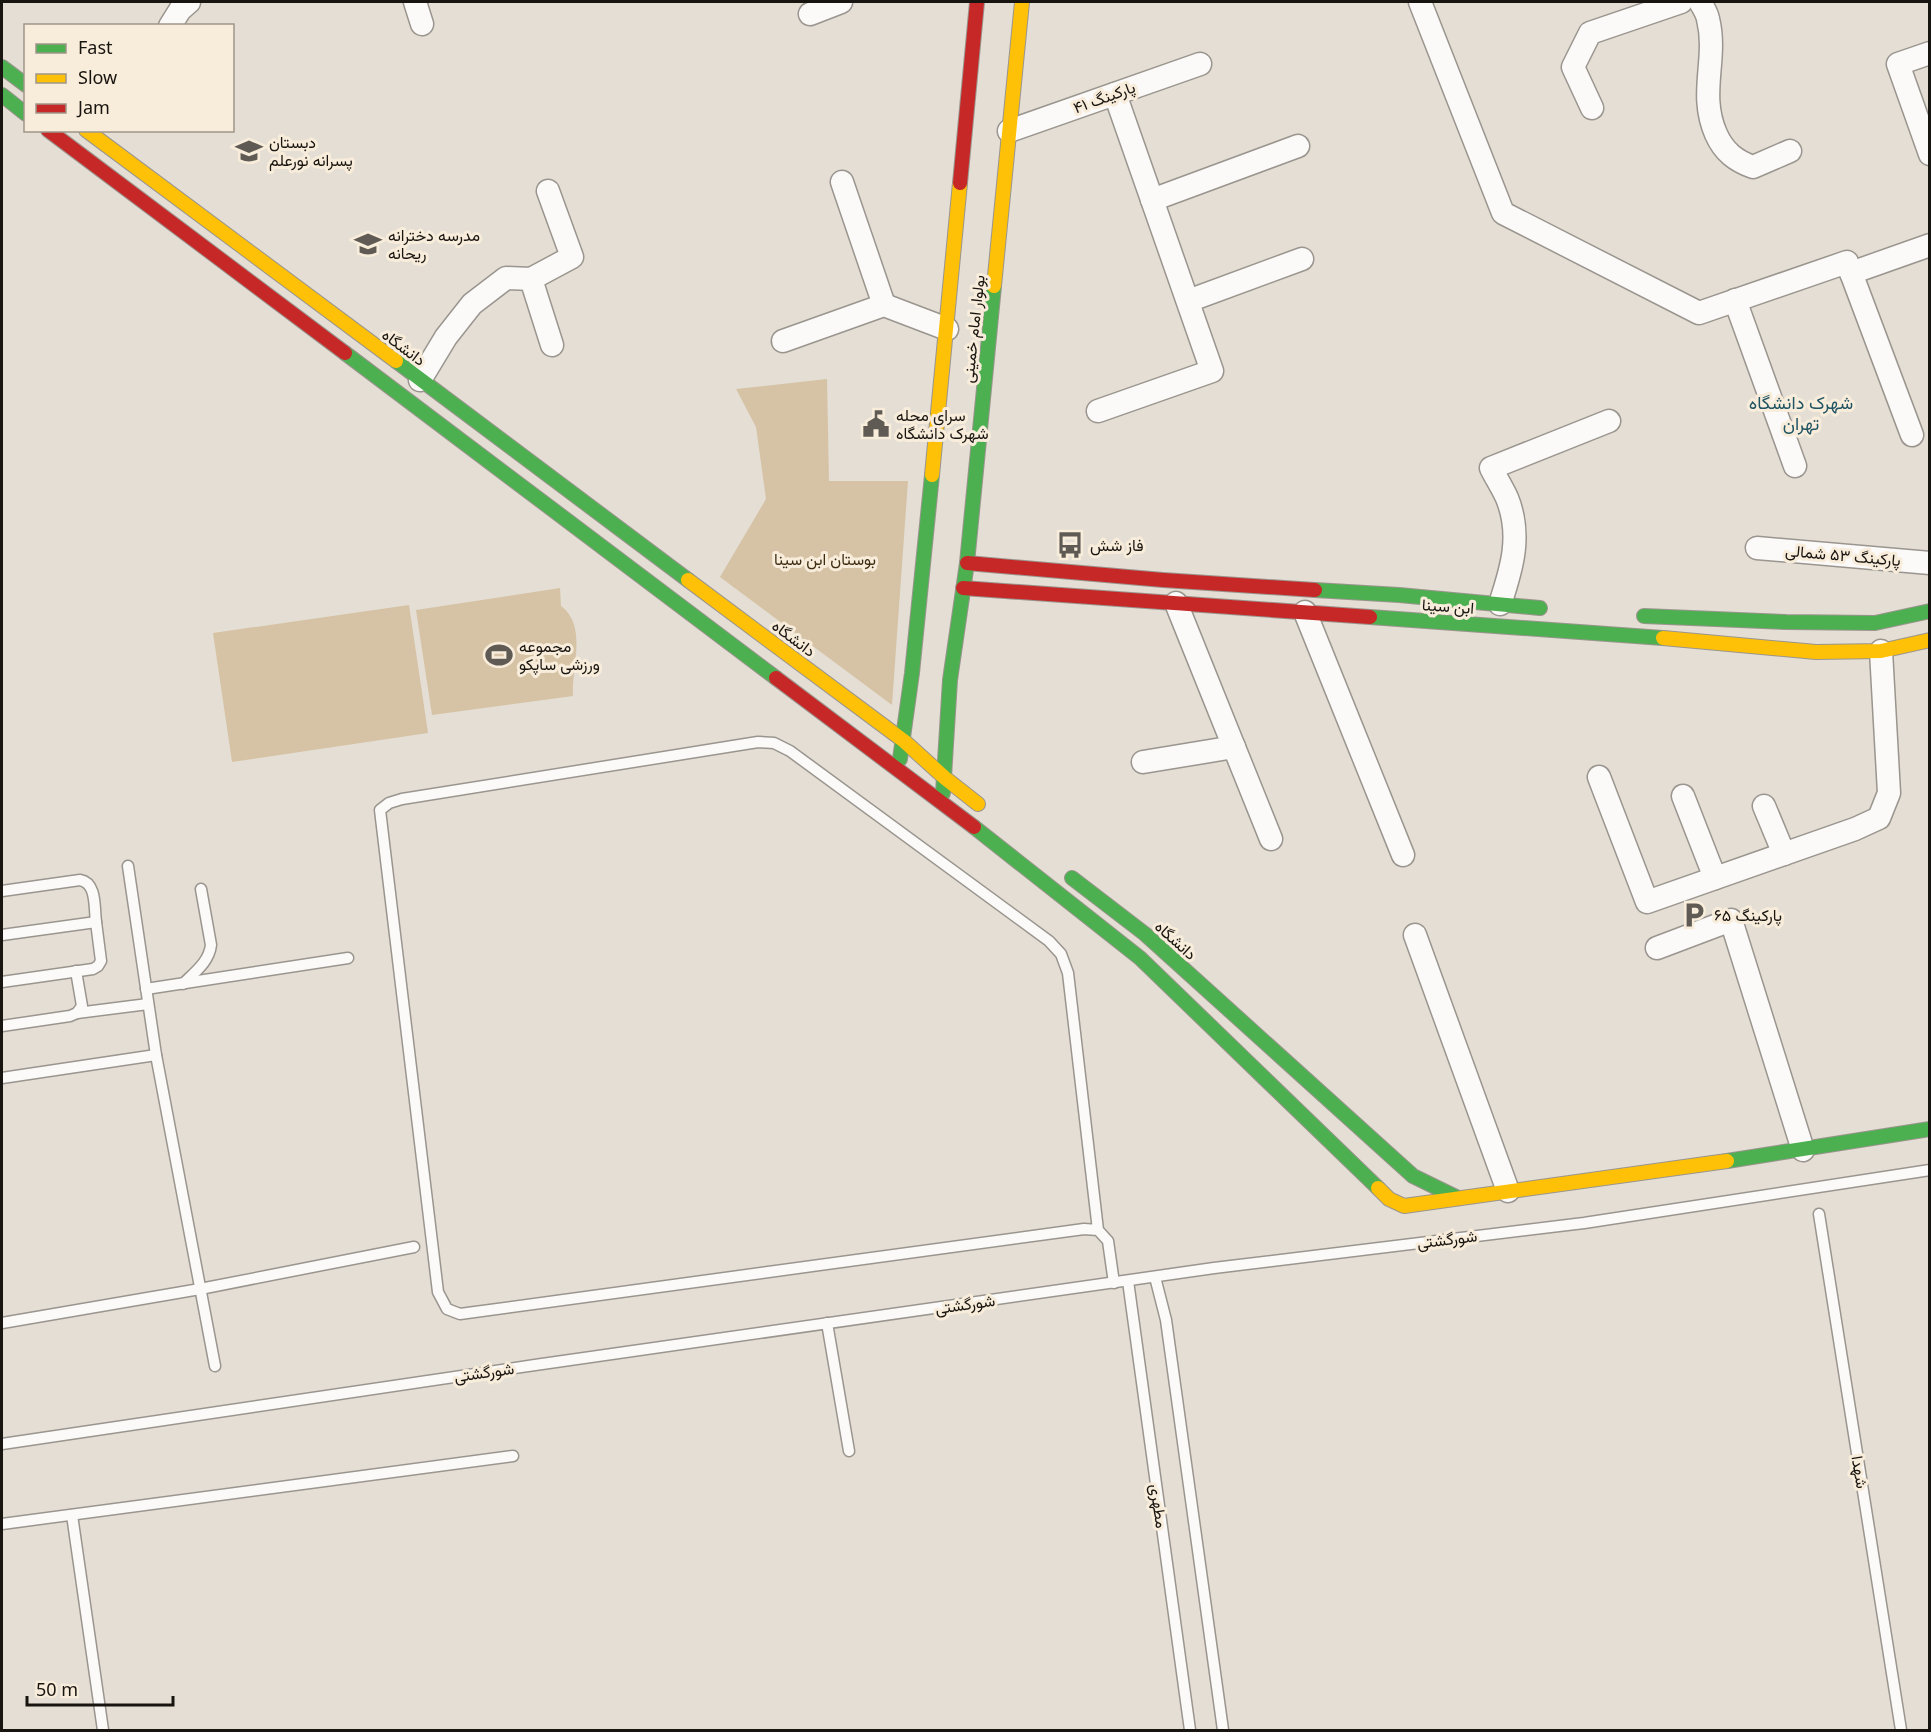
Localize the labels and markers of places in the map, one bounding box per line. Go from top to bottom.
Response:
place label: دبستان پسرانه نورعلم [269,131,353,172]
school or university icon: دبستان پسرانه نورعلم [234,136,264,166]
place label: مدرسه دخترانه ریحانه [388,224,480,264]
school or university icon: مدرسه دخترانه ریحانه [353,229,383,259]
place label: سرای محله شهرک دانشگاه [896,404,989,444]
public building icon: سرای محله شهرک دانشگاه [861,409,891,439]
bus stop icon: فاز شش [1055,530,1085,560]
place label: فاز شش [1090,534,1144,556]
place label: مجموعه ورزشی ساپکو [519,635,600,676]
sports icon: مجموعه ورزشی ساپکو [484,640,514,670]
parking icon: پارکینگ ۶۵ [1679,900,1709,930]
place label: پارکینگ ۶۵ [1714,904,1782,927]

